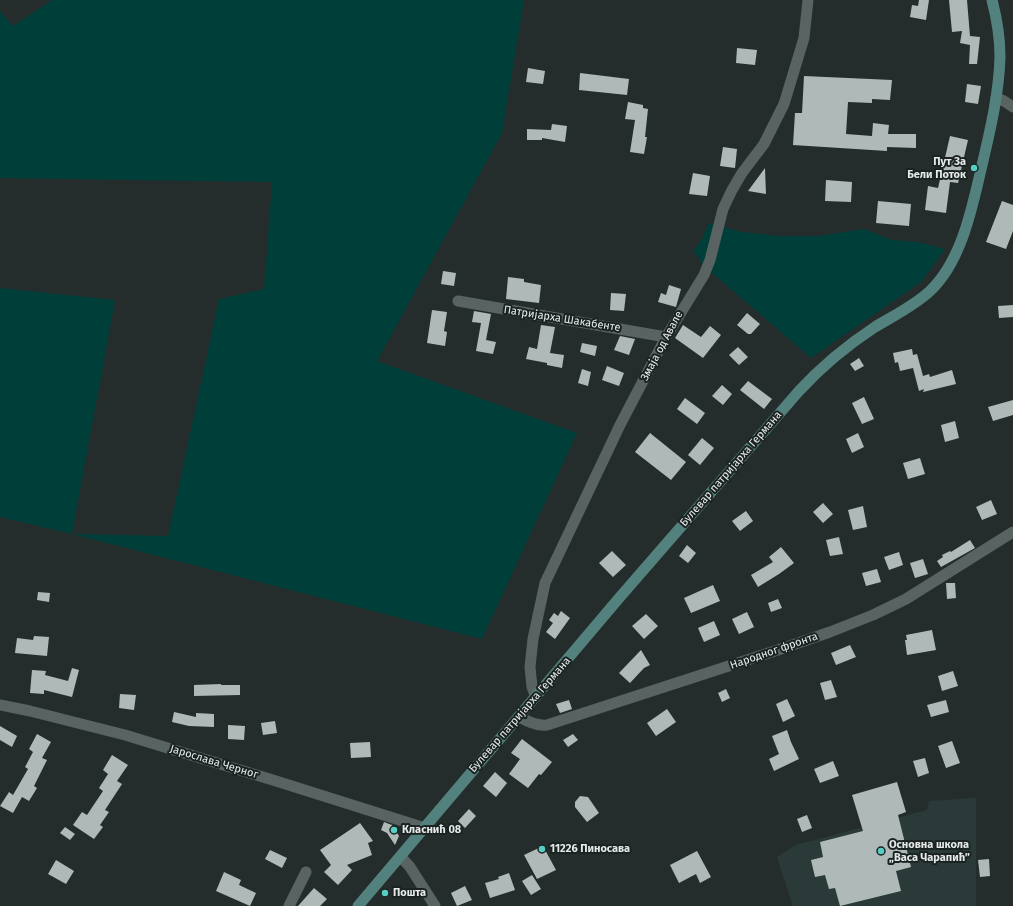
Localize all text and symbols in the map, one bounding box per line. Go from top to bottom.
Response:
place label: Пут За Бели Поток [907,155,966,181]
marker: Пут За Бели Поток [969,163,979,173]
street label: Патријарха Шакабенте [503,303,621,335]
street label: Змаја од Авале [638,309,686,383]
street label: Булевар патријарха Германа [677,409,785,529]
street label: Народног фронта [728,630,820,672]
street label: Булевар патријарха Германа [466,655,574,775]
street label: Јарослава Черног [168,742,260,782]
place label: Класнић 08 [402,823,461,837]
marker: Класнић 08 [389,825,399,835]
place label: Основна школа „Васа Чарапић” [889,838,970,864]
place label: 11226 Пиносава [550,842,630,856]
marker: 11226 Пиносава [537,844,547,854]
marker: Основна школа „Васа Чарапић” [876,846,886,856]
place label: Пошта [393,886,426,900]
marker: Пошта [380,888,390,898]

